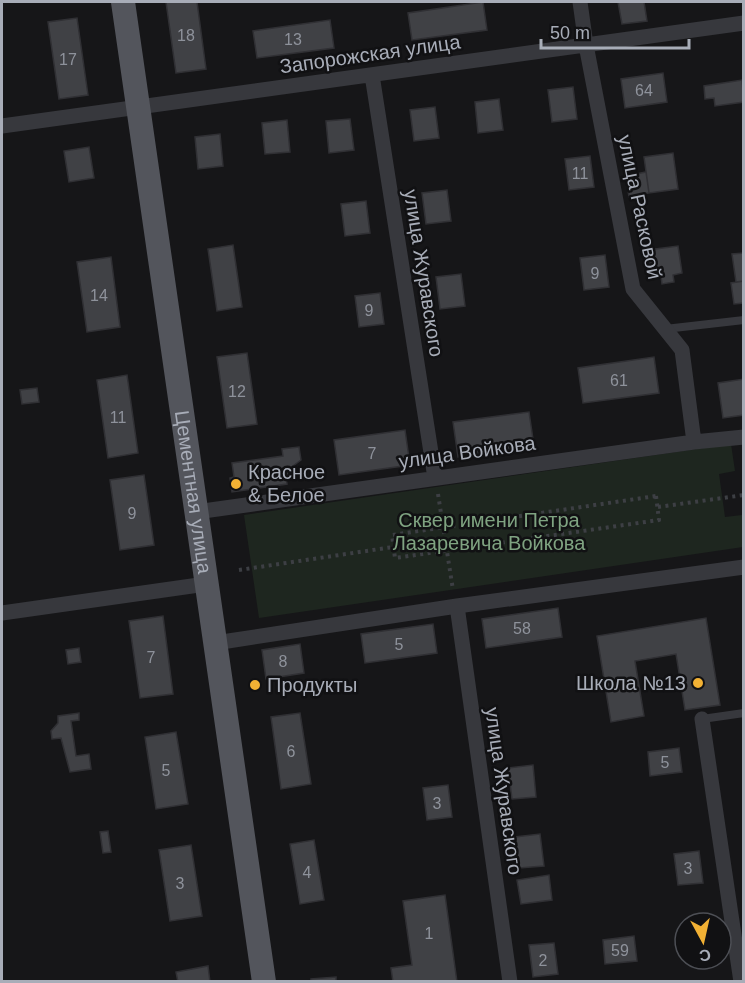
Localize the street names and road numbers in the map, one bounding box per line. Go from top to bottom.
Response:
street label: Запорожская улица [278,30,463,78]
street label: улица Расковой [614,133,666,281]
street label: улица Журавского [400,188,448,358]
street label: Цементная улица [171,409,216,576]
street label: улица Войкова [397,431,538,472]
street label: улица Журавского [481,706,527,876]

